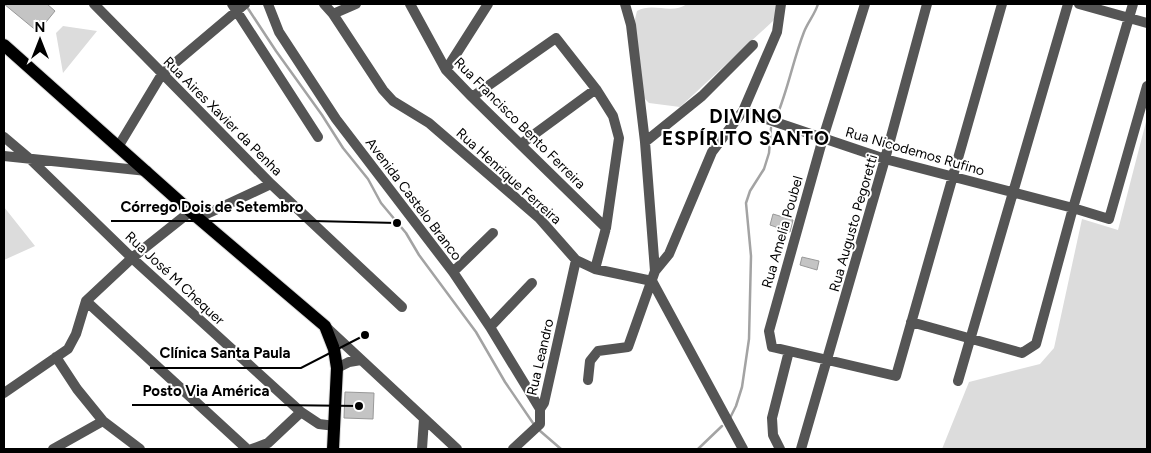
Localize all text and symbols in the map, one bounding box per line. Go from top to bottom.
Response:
north arrow [15,15,65,65]
text: N [35,19,45,36]
street label: Rua Aires Xavier da Penha [160,53,286,179]
street label: Rua Francisco Bento Ferreira [450,54,589,193]
district label: DIVINO ESPÍRITO SANTO [662,105,830,150]
street label: Rua Nicodemos Rufino [843,123,986,179]
street label: Rua Henrique Ferreira [453,125,565,228]
street label: Avenida Castelo Branco [362,135,465,264]
street label: Rua Augusto Pegoretti [826,153,881,294]
street label: Rua Amelia Poubel [758,174,807,290]
callout: Córrego Dois de Setembro [111,191,314,221]
text: Córrego Dois de Setembro [120,198,304,216]
street label: Rua José M Chequer [122,228,228,329]
street label: Rua Leandro [523,317,558,397]
callout: Clínica Santa Paula [150,338,301,368]
text: Clínica Santa Paula [160,344,290,362]
callout: Posto Via América [132,375,279,405]
text: Posto Via América [142,382,270,400]

